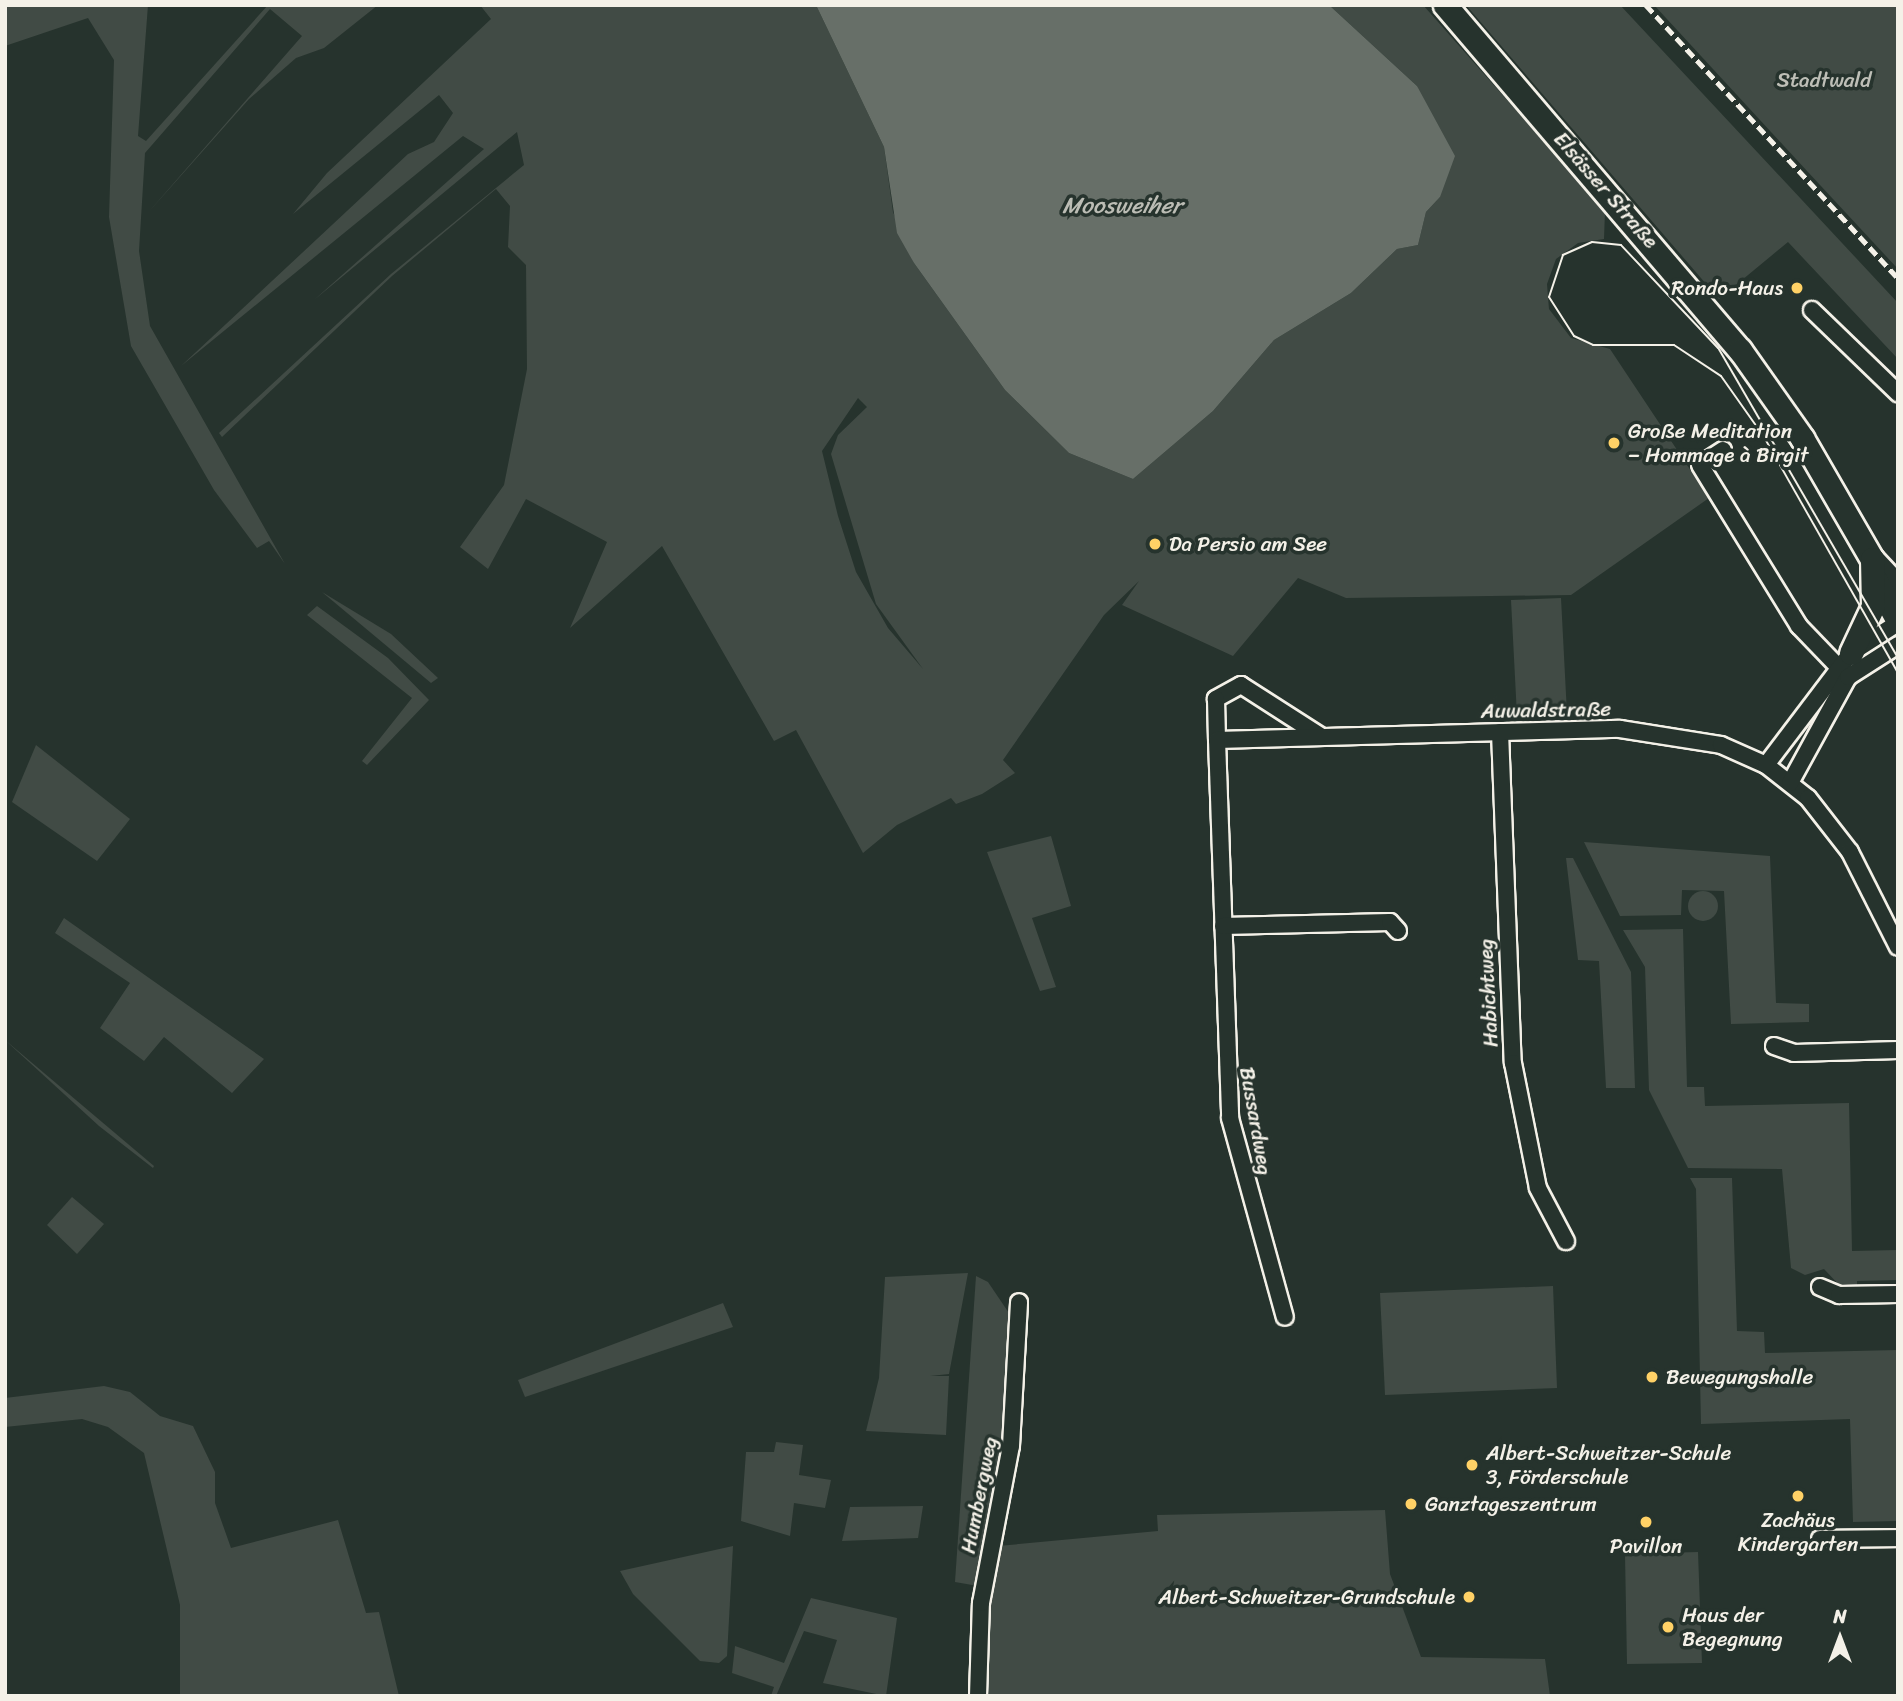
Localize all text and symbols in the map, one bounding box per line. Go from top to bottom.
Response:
park label: Stadtwald [1777,67,1871,93]
street label: Elsässer Straße [1548,126,1664,254]
water label: Moosweiher [1062,192,1182,220]
place label: Rondo-Haus [1672,275,1783,301]
marker: Rondo-Haus [1789,280,1805,296]
place label: Große Meditation – Hommage à Birgit [1628,418,1808,468]
marker: Große Meditation – Hommage à Birgit [1606,435,1622,451]
place label: Da Persio am See [1169,531,1328,557]
marker: Da Persio am See [1147,536,1163,552]
street label: Auwaldstraße [1481,696,1611,724]
street label: Habichtweg [1473,938,1503,1048]
street label: Bussardweg [1234,1065,1278,1177]
place label: Bewegungshalle [1666,1364,1813,1390]
marker: Bewegungshalle [1644,1369,1660,1385]
street label: Humbergweg [955,1434,1003,1556]
place label: Albert-Schweitzer-Schule 3, Förderschule [1486,1440,1731,1490]
marker: Albert-Schweitzer-Schule 3, Förderschule [1464,1457,1480,1473]
marker: Zachäus Kindergarten [1790,1488,1806,1504]
place label: Ganztageszentrum [1425,1491,1597,1517]
marker: Ganztageszentrum [1403,1496,1419,1512]
place label: Zachäus Kindergarten [1738,1507,1858,1557]
marker: Pavillon [1638,1514,1654,1530]
place label: Pavillon [1610,1533,1682,1559]
place label: Albert-Schweitzer-Grundschule [1158,1584,1455,1610]
marker: Albert-Schweitzer-Grundschule [1461,1589,1477,1605]
text: N [1833,1600,1847,1633]
place label: Haus der Begegnung [1682,1602,1783,1652]
north arrow [1805,1603,1875,1673]
marker: Haus der Begegnung [1660,1619,1676,1635]

